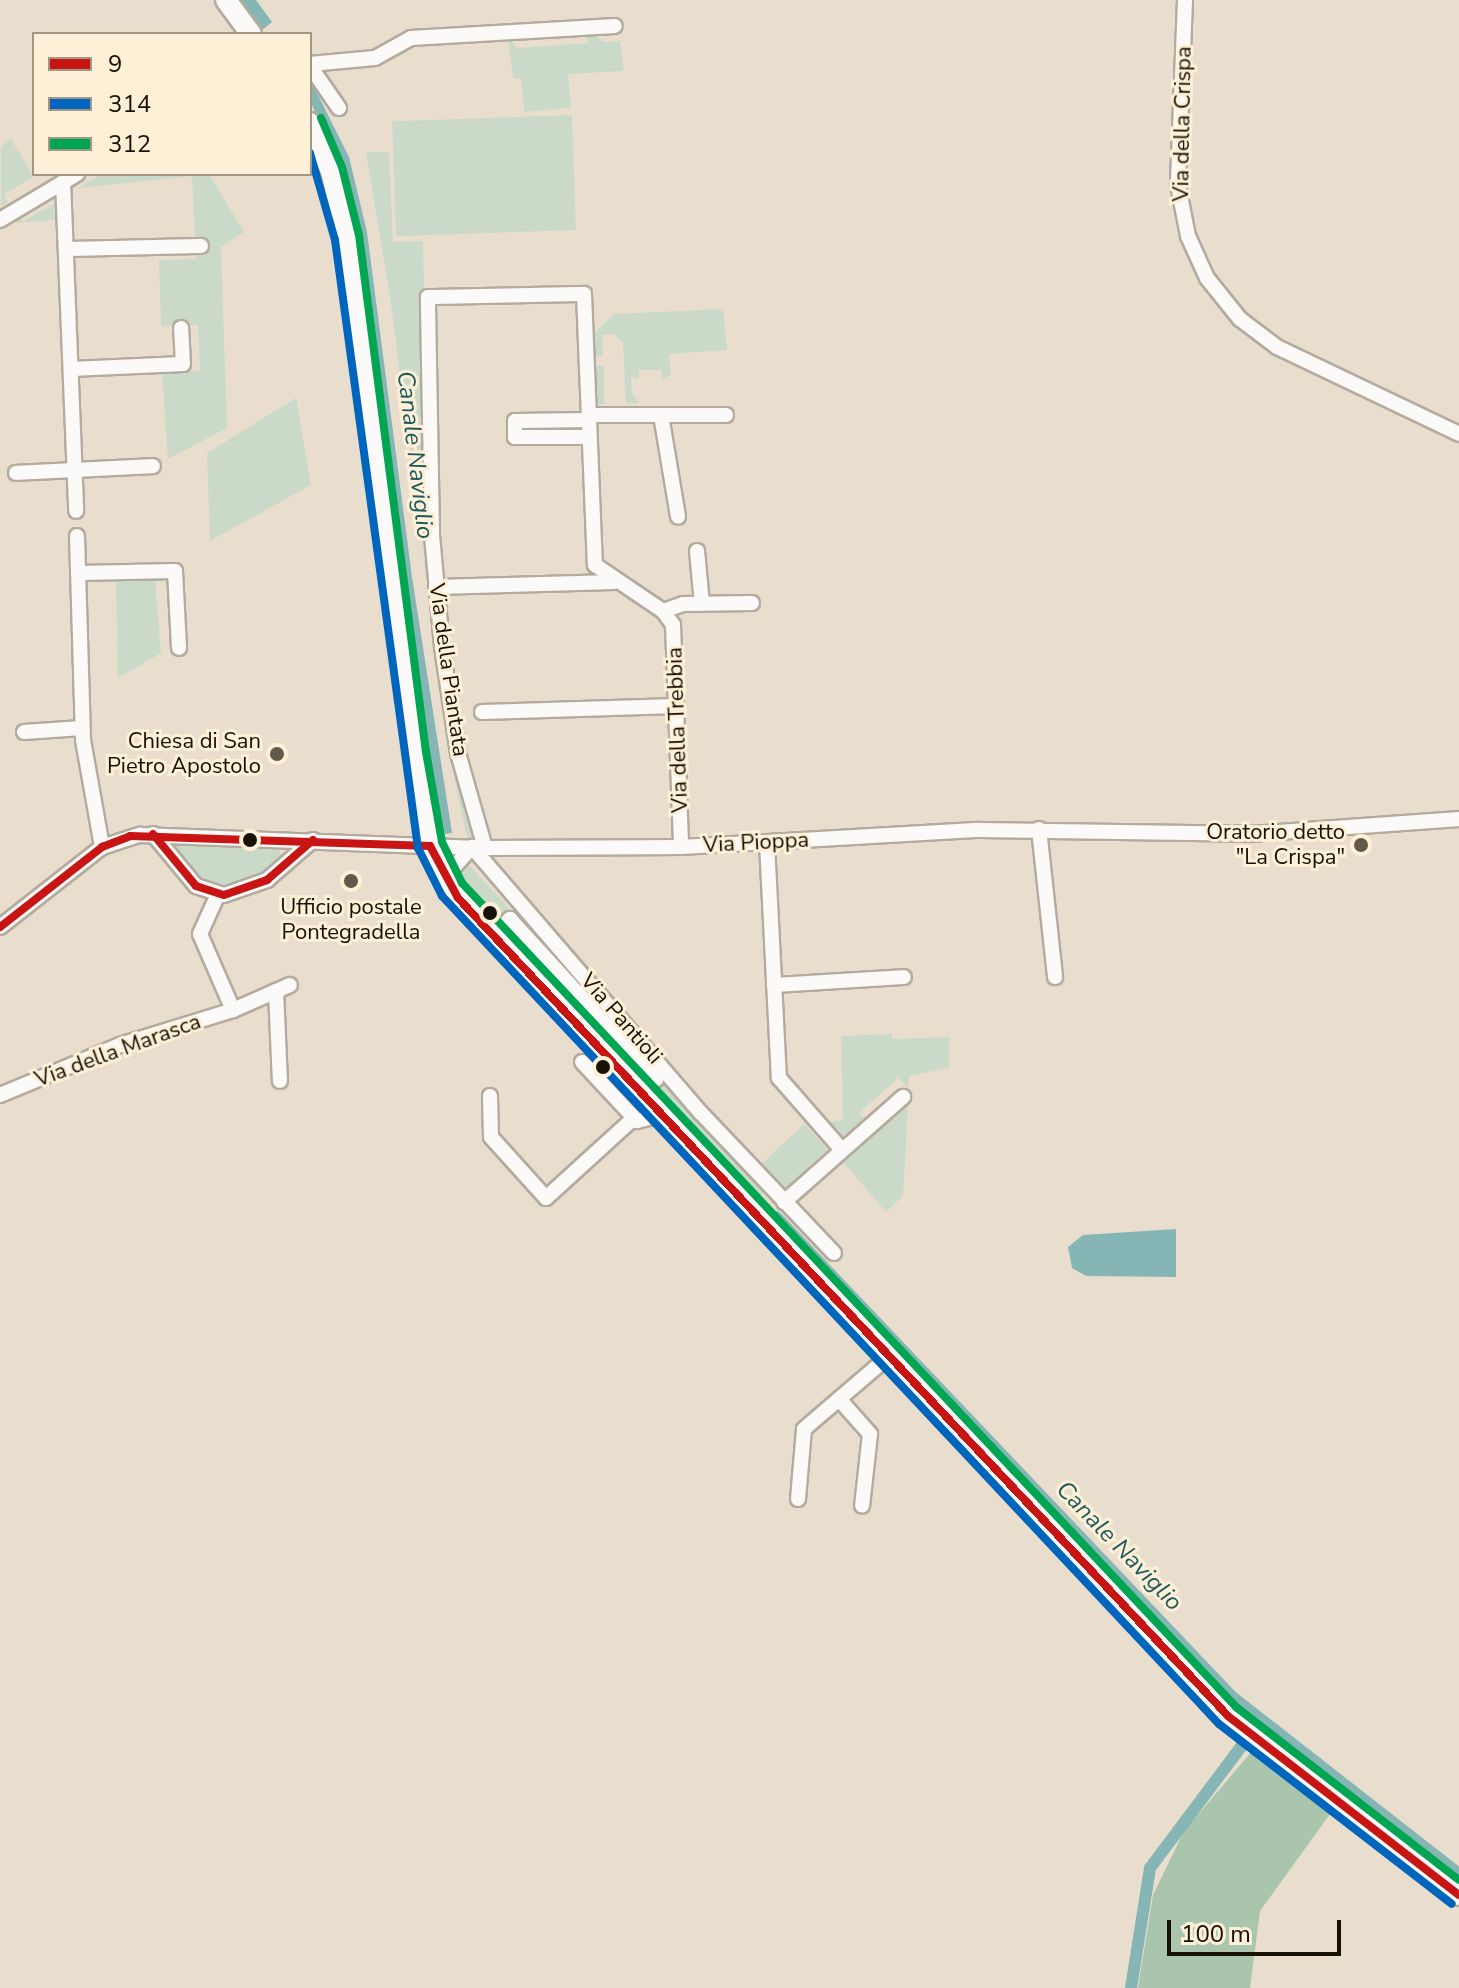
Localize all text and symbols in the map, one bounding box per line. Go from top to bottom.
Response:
legend [32,32,312,176]
street label: Via della Crispa [1168,46,1198,202]
text: 9 [108,48,122,80]
text: 314 [108,88,151,120]
text: 312 [108,128,151,160]
water label: Canale Naviglio [390,369,440,541]
street label: Via della Piantata [423,582,473,758]
street label: Via della Trebbia [662,647,694,813]
place label: Chiesa di San Pietro Apostolo [107,728,261,780]
marker: Chiesa di San Pietro Apostolo [268,745,286,763]
place label: Oratorio detto "La Crispa" [1206,819,1345,870]
street label: Via Pioppa [702,827,810,859]
unlabelled marker [242,832,258,848]
marker: Oratorio detto "La Crispa" [1352,836,1370,854]
marker: Ufficio postale Pontegradella [342,872,360,890]
place label: Ufficio postale Pontegradella [280,894,422,946]
unlabelled marker [482,905,498,921]
street label: Via Pantioli [574,968,668,1070]
street label: Via della Marasca [31,1009,205,1093]
unlabelled marker [595,1059,611,1075]
water label: Canale Naviglio [1050,1475,1188,1617]
scale bar [1171,1904,1345,1954]
text: 100 m [1181,1918,1251,1950]

